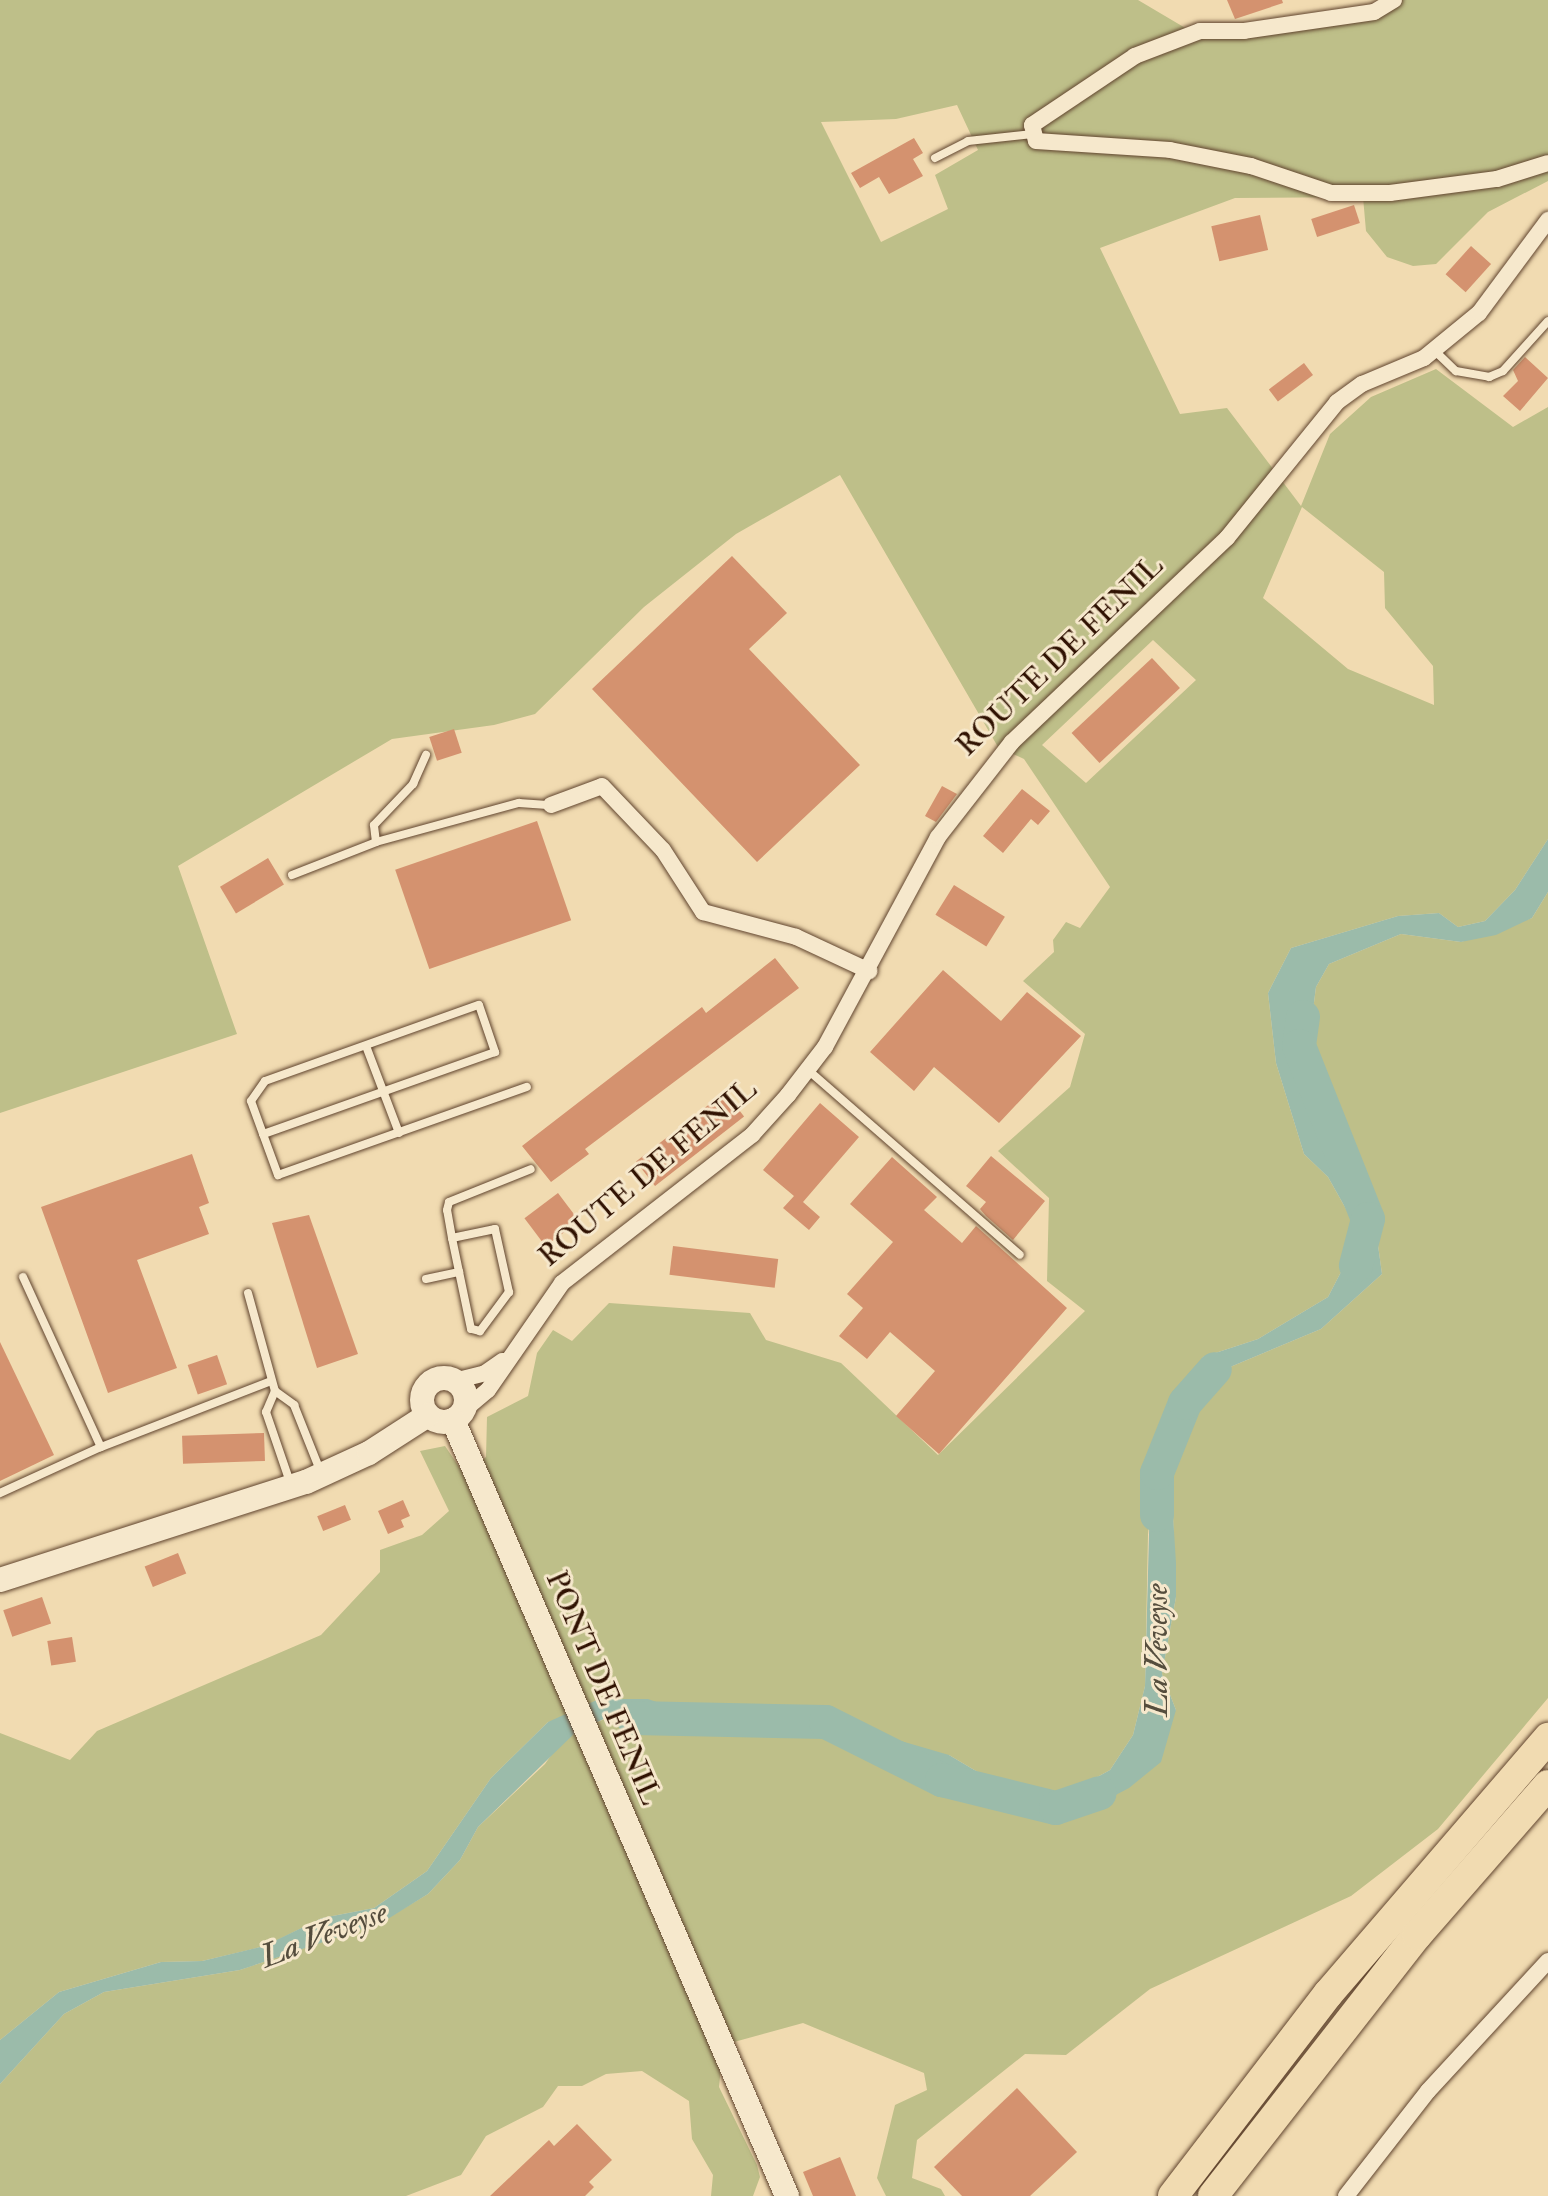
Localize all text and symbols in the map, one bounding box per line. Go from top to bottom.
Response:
street label: ROUTE DE FENIL [949,548,1171,764]
street label: ROUTE DE FENIL [532,1071,764,1275]
street label: PONT DE FENIL [538,1566,668,1810]
water label: La Veveyse [1138,1584,1176,1716]
water label: La Veveyse [255,1893,393,1977]

